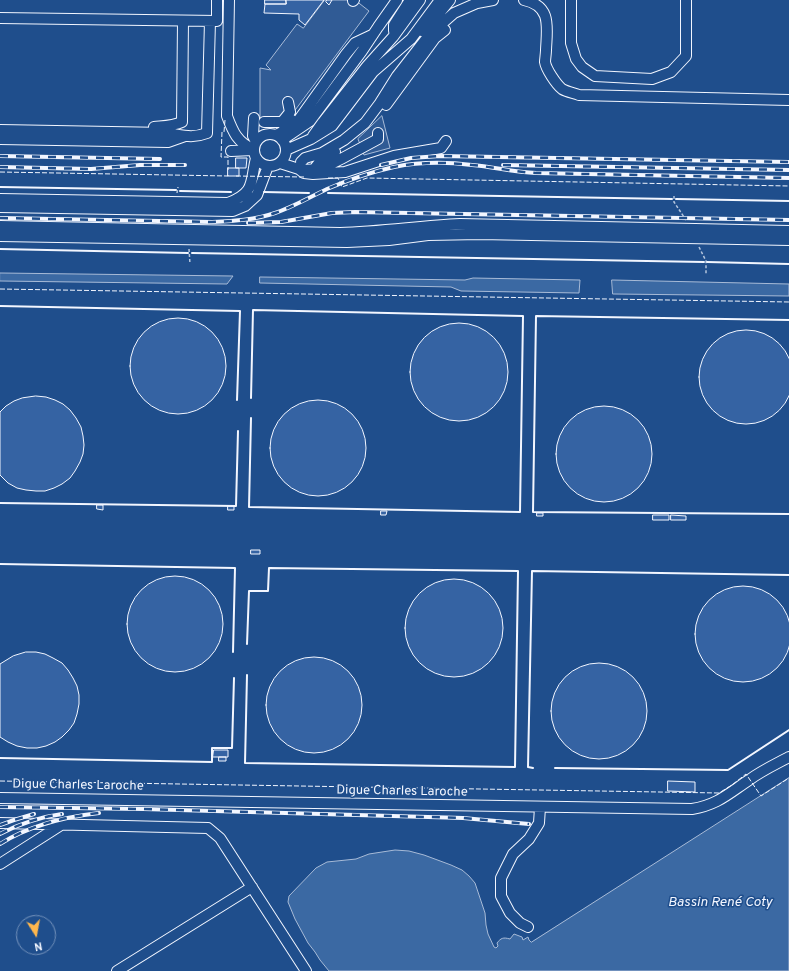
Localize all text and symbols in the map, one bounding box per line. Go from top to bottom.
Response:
street label: Digue Charles Laroche [12,777,144,795]
street label: Digue Charles Laroche [336,783,468,801]
water label: Bassin René Coty [668,895,772,911]
north arrow [16,915,56,955]
text: N [33,938,43,953]

